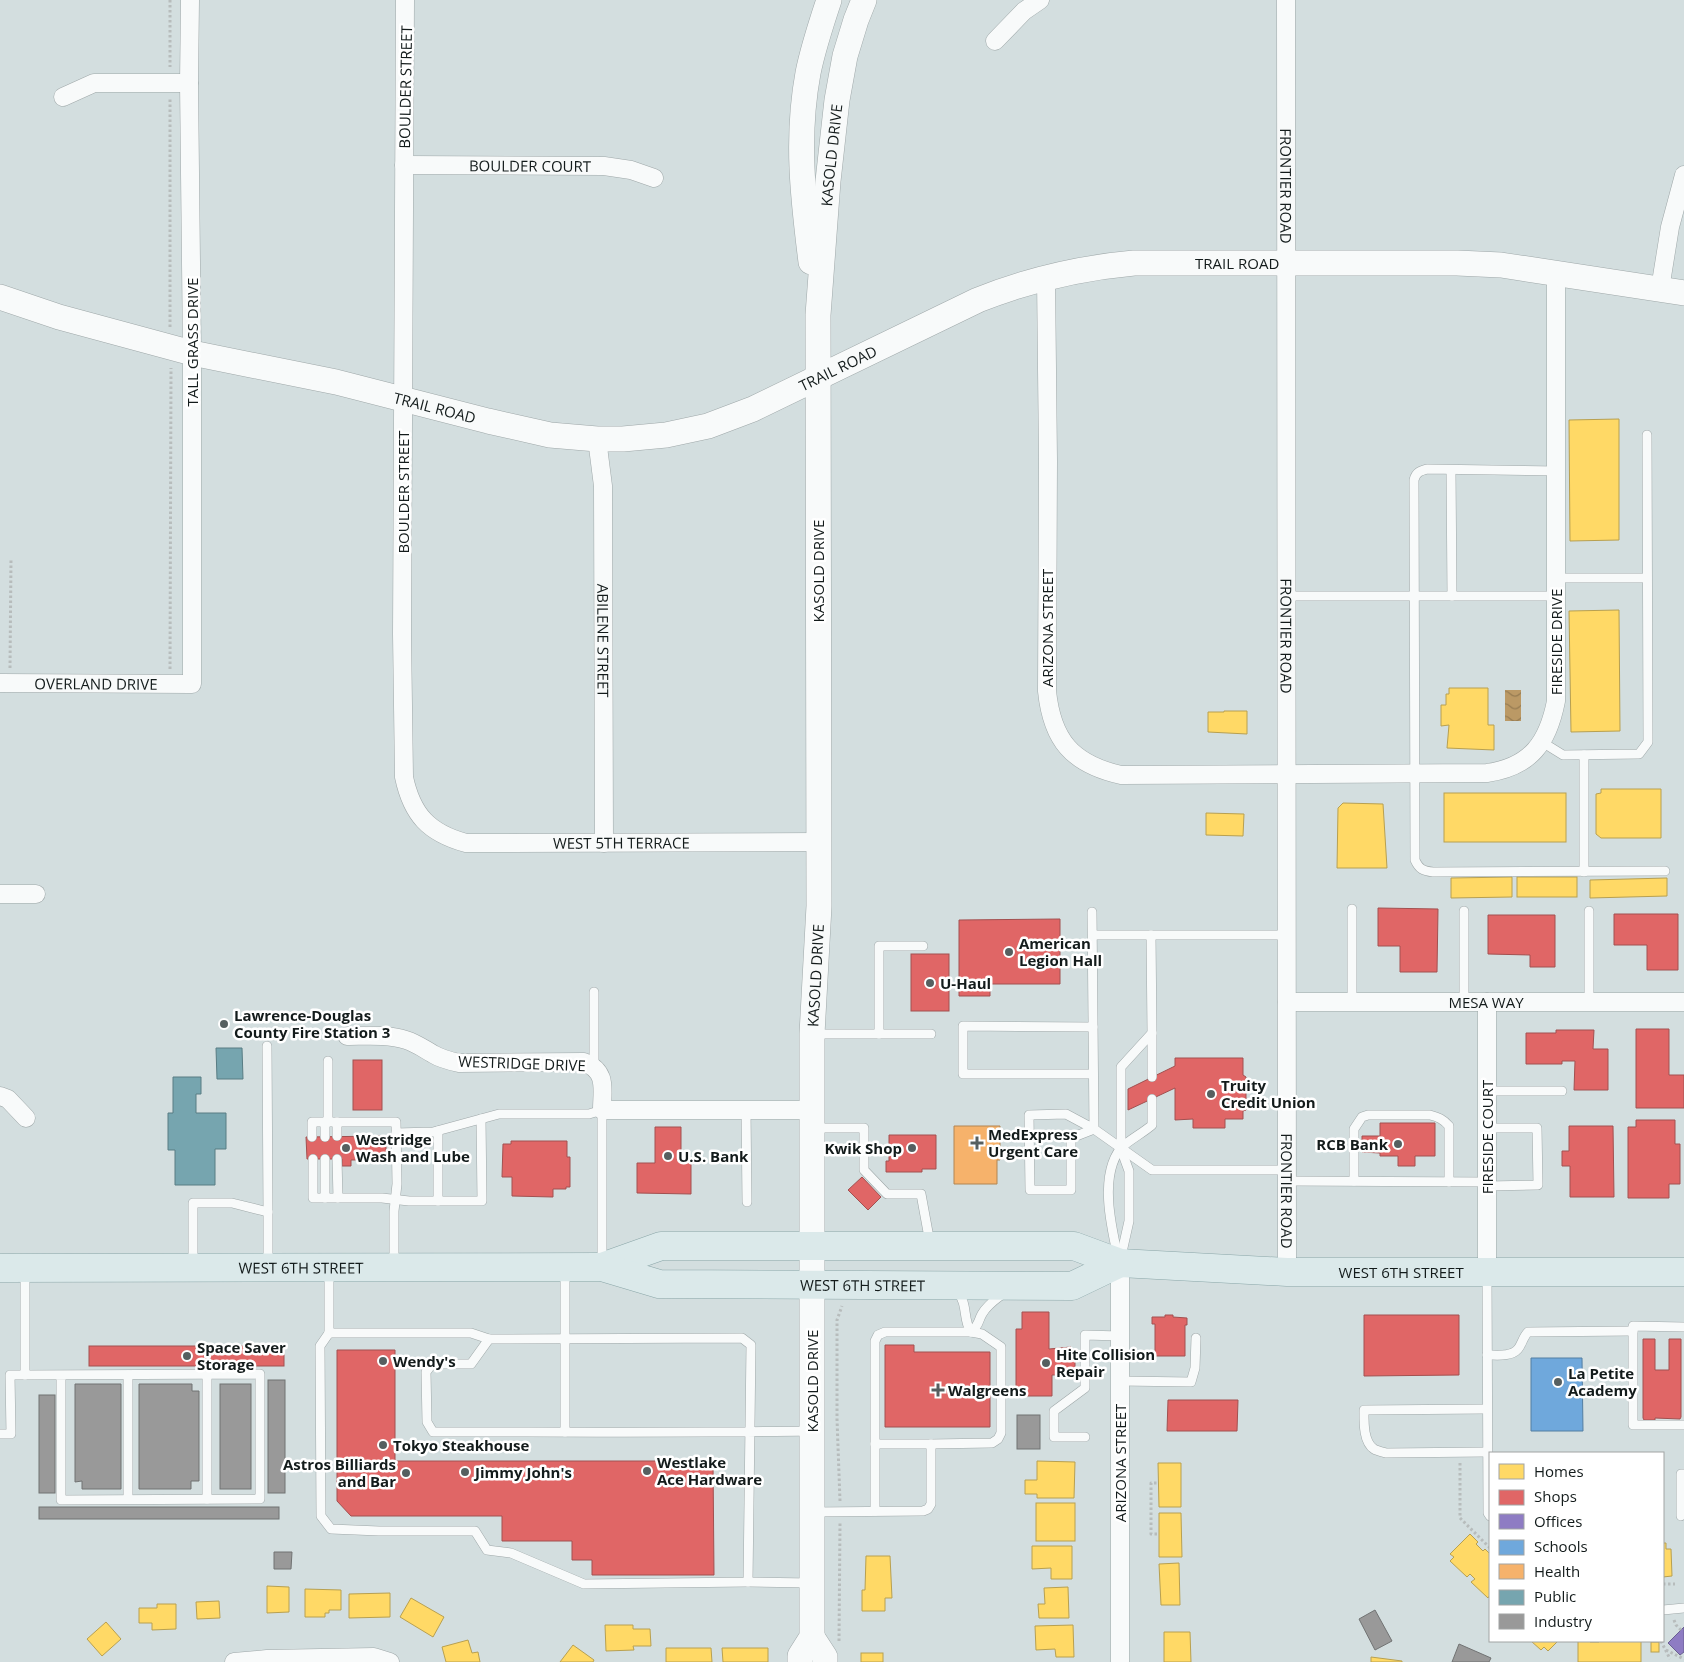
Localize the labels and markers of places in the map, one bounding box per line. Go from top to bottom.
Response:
place label: American Legion Hall [1019,933,1102,970]
marker: American Legion Hall [1003,946,1015,958]
place label: U-Haul [940,973,991,993]
marker: U-Haul [924,977,936,989]
place label: Lawrence-Douglas County Fire Station 3 [234,1005,390,1042]
marker: Lawrence-Douglas County Fire Station 3 [218,1018,230,1030]
place label: Truity Credit Union [1221,1075,1316,1112]
marker: Truity Credit Union [1205,1088,1217,1100]
place label: MedExpress Urgent Care [988,1124,1078,1161]
place label: Westridge Wash and Lube [356,1129,470,1166]
place label: RCB Bank [1316,1134,1389,1154]
marker: MedExpress Urgent Care [970,1136,984,1150]
place label: Kwik Shop [825,1138,902,1158]
marker: RCB Bank [1392,1138,1404,1150]
marker: Westridge Wash and Lube [340,1142,352,1154]
marker: Kwik Shop [906,1142,918,1154]
place label: U.S. Bank [678,1146,749,1166]
marker: U.S. Bank [662,1150,674,1162]
place label: Space Saver Storage [197,1337,286,1374]
place label: Hite Collision Repair [1056,1344,1155,1381]
marker: Space Saver Storage [181,1350,193,1362]
place label: Wendy's [393,1351,456,1371]
marker: Wendy's [377,1355,389,1367]
marker: Hite Collision Repair [1040,1357,1052,1369]
place label: La Petite Academy [1568,1363,1637,1400]
marker: La Petite Academy [1552,1376,1564,1388]
place label: Walgreens [948,1380,1026,1400]
marker: Walgreens [932,1384,944,1396]
place label: Tokyo Steakhouse [393,1435,529,1455]
marker: Tokyo Steakhouse [377,1439,389,1451]
place label: Westlake Ace Hardware [657,1452,762,1489]
place label: Astros Billiards and Bar [283,1454,396,1491]
place label: Jimmy John's [473,1462,572,1482]
marker: Westlake Ace Hardware [641,1465,653,1477]
marker: Jimmy John's [459,1466,471,1478]
marker: Astros Billiards and Bar [400,1467,412,1479]

